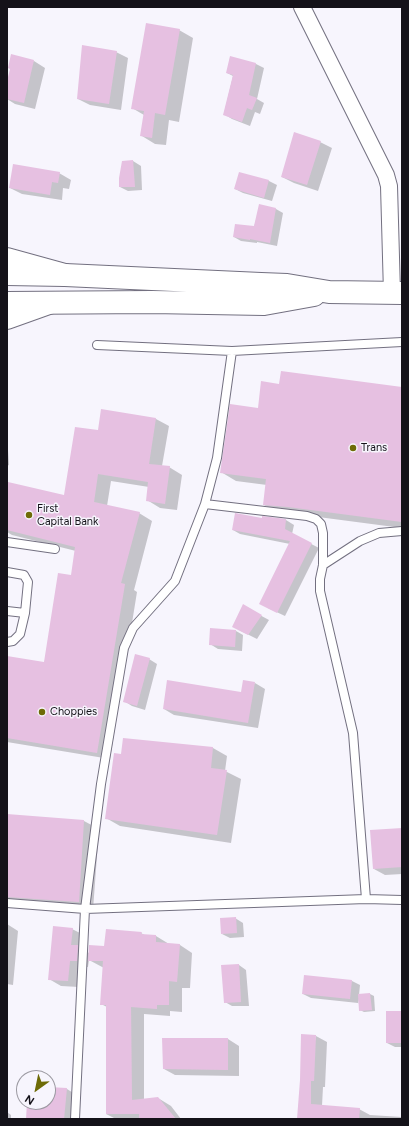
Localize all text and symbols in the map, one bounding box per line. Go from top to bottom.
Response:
place label: Trans [361,441,387,455]
marker: Trans [348,443,358,453]
place label: First Capital Bank [37,502,98,528]
marker: First Capital Bank [24,510,34,520]
place label: Choppies [50,705,97,719]
marker: Choppies [37,707,47,717]
north arrow [16,1070,56,1110]
text: N [23,1092,37,1107]

